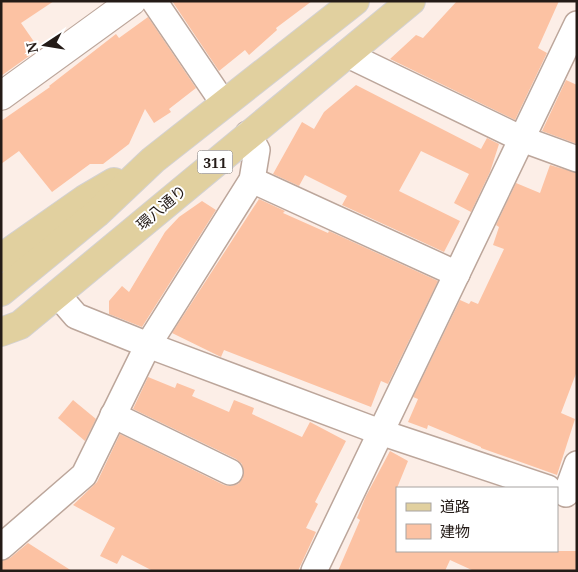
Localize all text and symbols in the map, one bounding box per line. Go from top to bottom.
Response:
north arrow [20,20,70,70]
text: N [21,40,42,55]
road number: 311 [198,150,232,173]
street label: 環八通り [132,180,190,234]
legend [396,487,558,552]
text: 道路 [440,496,470,516]
text: 建物 [440,521,470,541]

